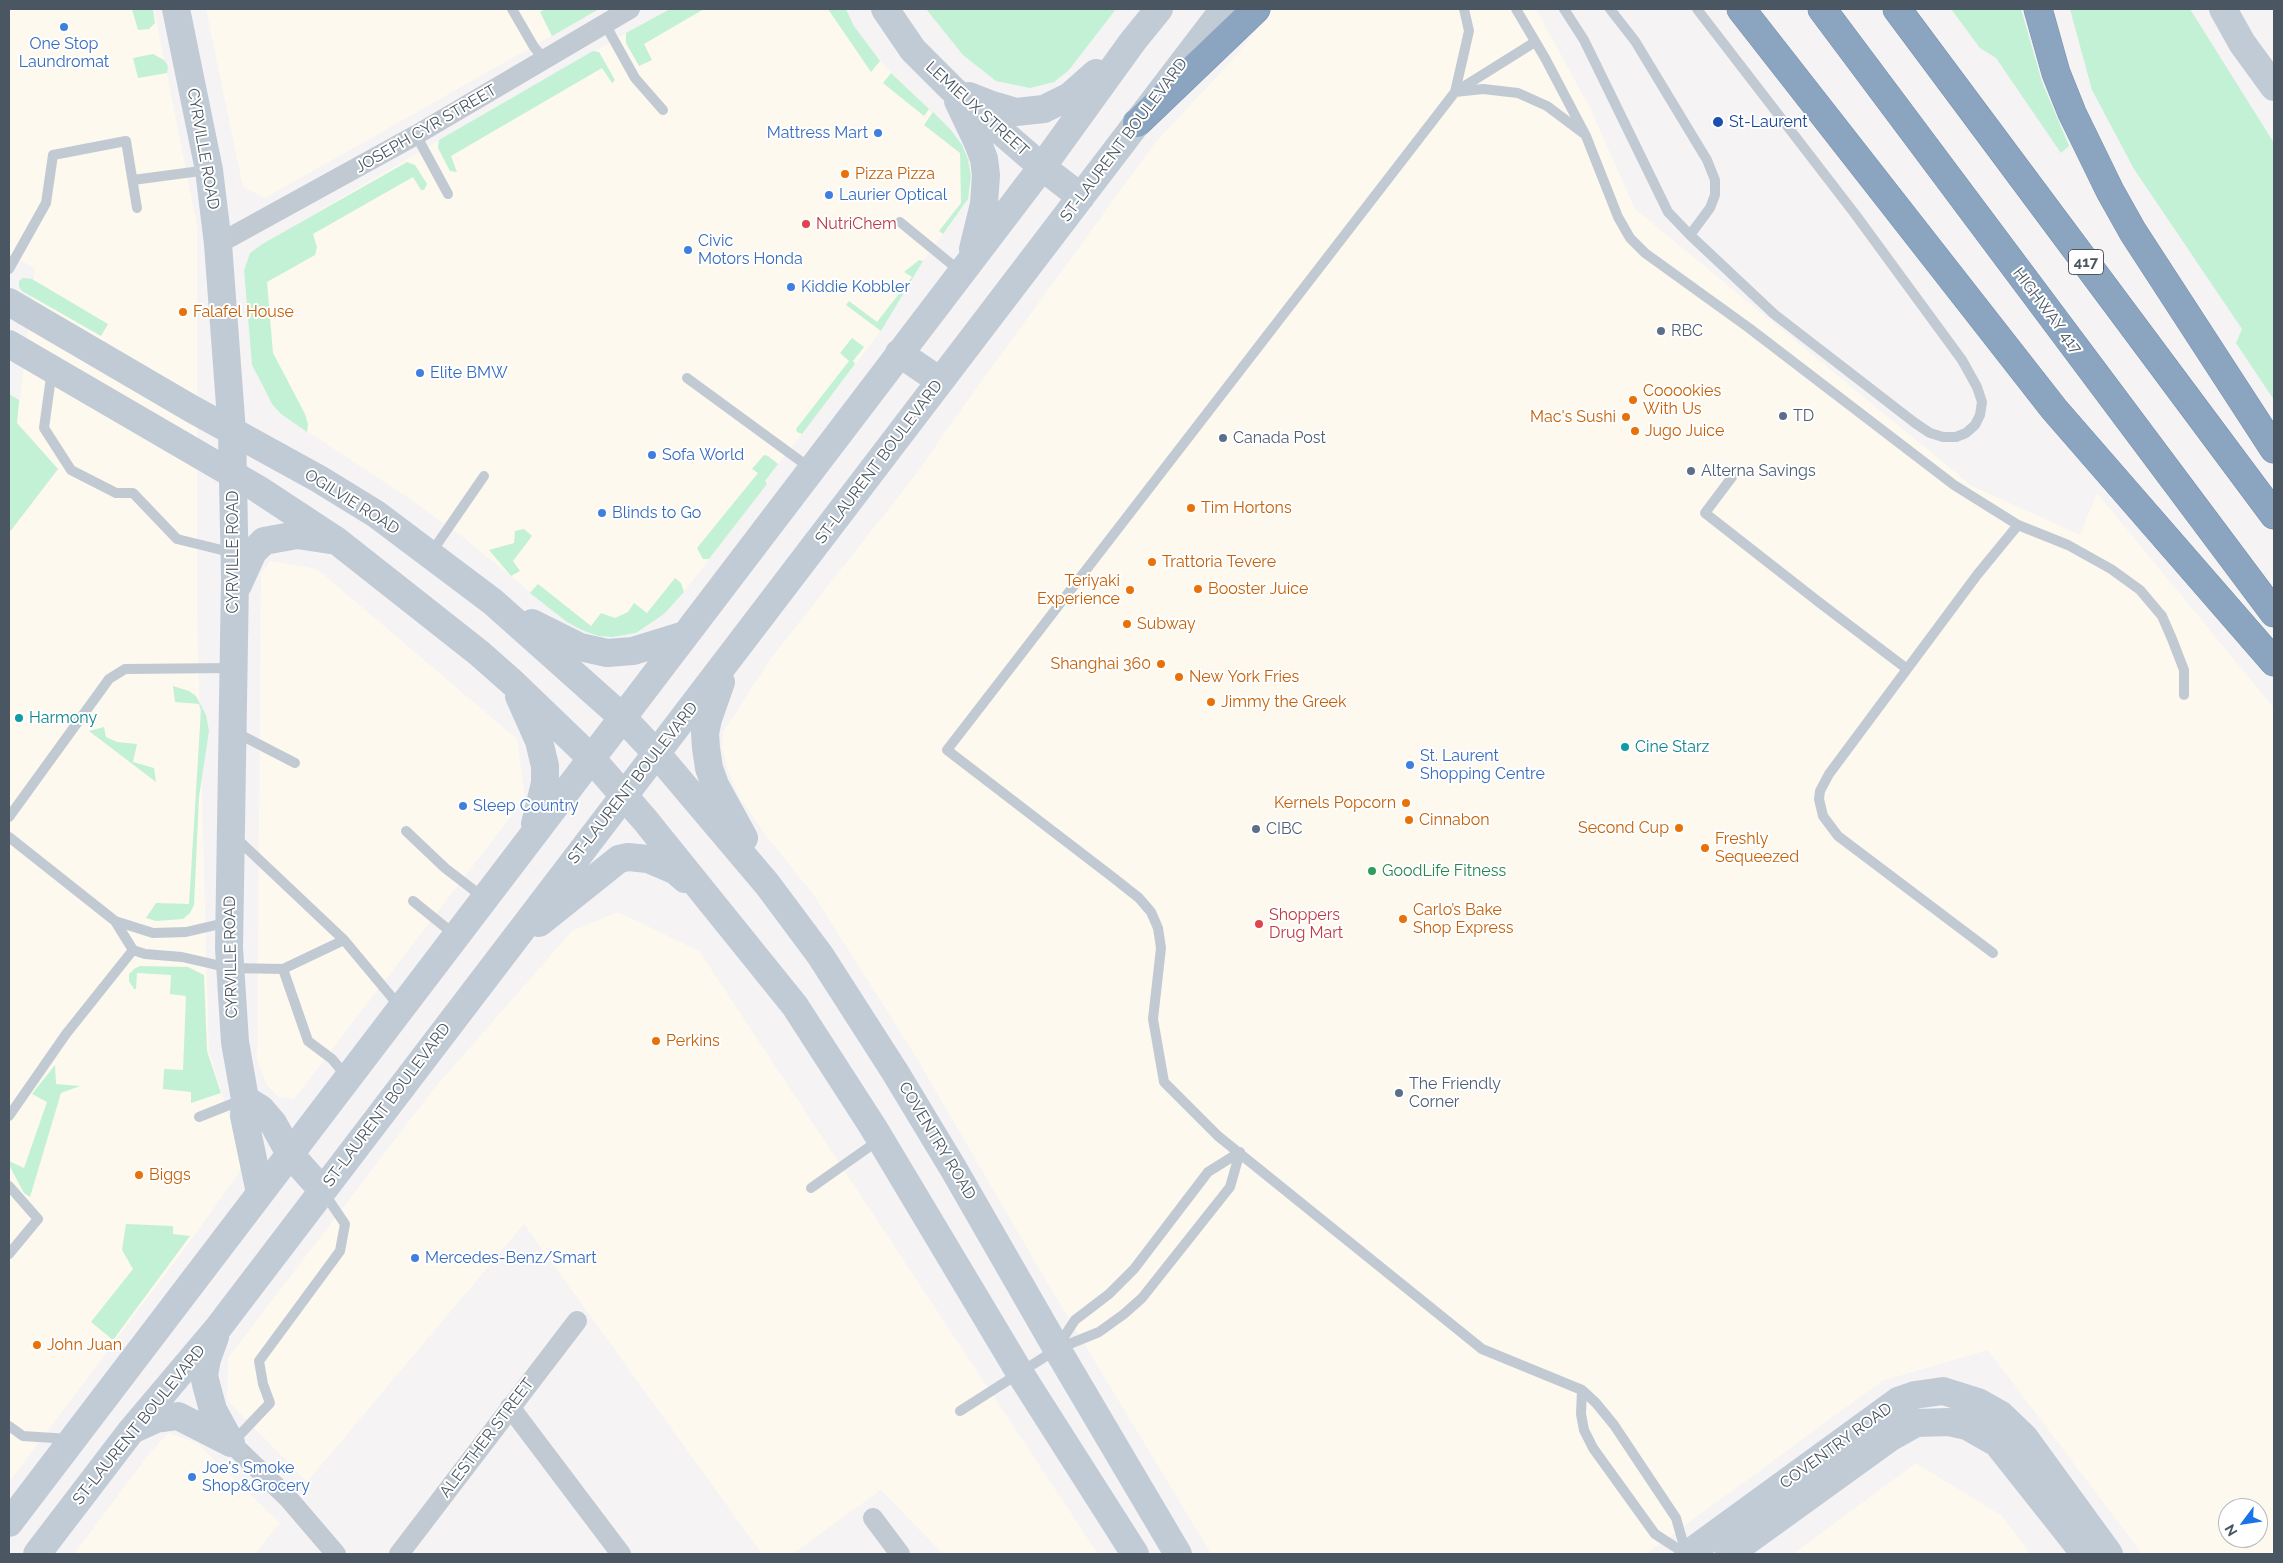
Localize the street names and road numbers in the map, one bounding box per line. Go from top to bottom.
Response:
street label: ST-LAURENT BOULEVARD [1056,54,1192,226]
street label: LEMIEUX STREET [921,58,1033,160]
street label: JOSEPH CYR STREET [352,81,500,177]
street label: CYRVILLE ROAD [183,87,223,211]
road number: 417 [2068,250,2104,274]
street label: HIGHWAY 417 [2008,264,2086,358]
street label: ST-LAURENT BOULEVARD [811,376,947,548]
street label: OGILVIE ROAD [301,465,403,539]
street label: CYRVILLE ROAD [223,491,243,613]
street label: ST-LAURENT BOULEVARD [564,698,702,868]
street label: CYRVILLE ROAD [220,895,242,1019]
street label: ST-LAURENT BOULEVARD [319,1019,455,1191]
street label: COVENTRY ROAD [894,1079,980,1203]
street label: ST-LAURENT BOULEVARD [69,1341,209,1509]
street label: ALESTHER STREET [436,1375,538,1501]
street label: COVENTRY ROAD [1776,1399,1896,1493]

